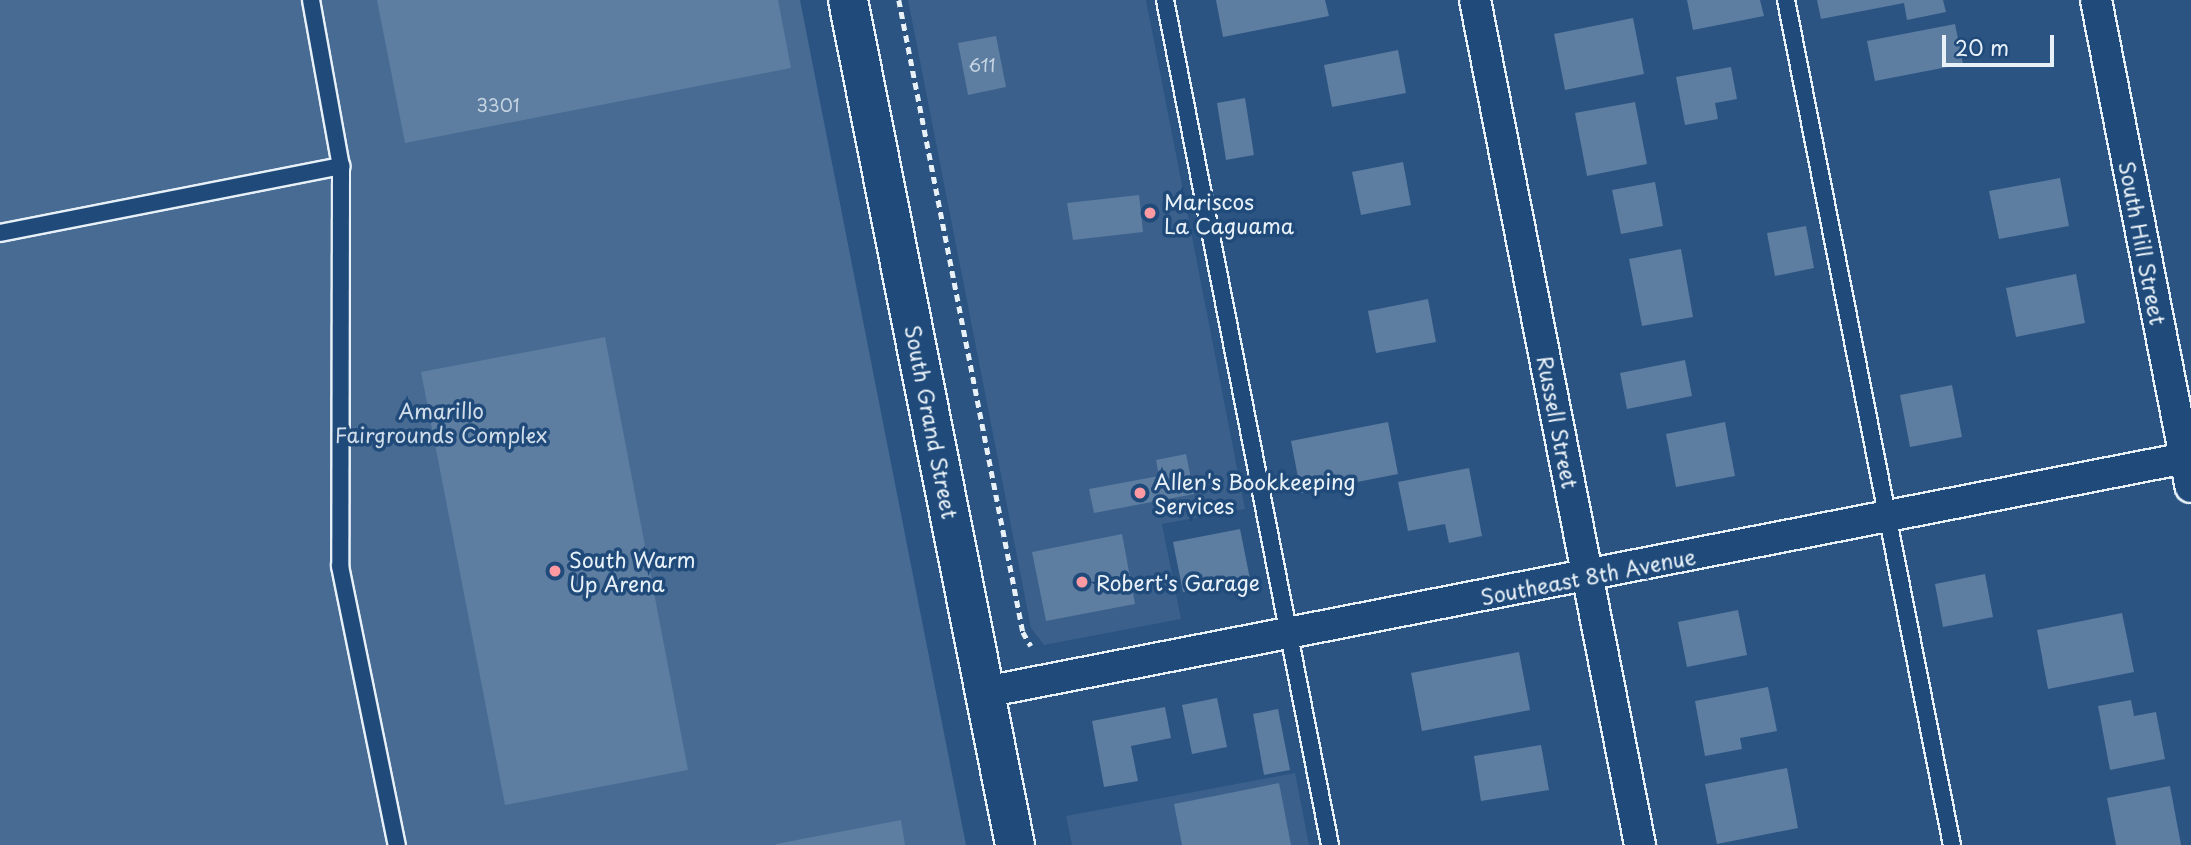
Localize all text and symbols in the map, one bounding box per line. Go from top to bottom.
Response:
scale bar [1946,21,2058,65]
text: 20 m [1955,31,2009,63]
house number: 611 [968,54,996,76]
house number: 3301 [476,94,520,116]
street label: South Hill Street [2115,158,2171,328]
place label: Mariscos La Caguama [1164,188,1295,238]
marker: Mariscos La Caguama [1142,205,1158,221]
street label: South Grand Street [901,322,963,522]
street label: Russell Street [1532,352,1584,492]
park label: Amarillo Fairgrounds Complex [334,397,548,447]
place label: Allen's Bookkeeping Services [1154,468,1356,518]
marker: Allen's Bookkeeping Services [1132,485,1148,501]
street label: Southeast 8th Avenue [1478,543,1698,609]
place label: South Warm Up Arena [569,546,696,596]
marker: South Warm Up Arena [547,563,563,579]
place label: Robert's Garage [1096,569,1260,595]
marker: Robert's Garage [1074,574,1090,590]

